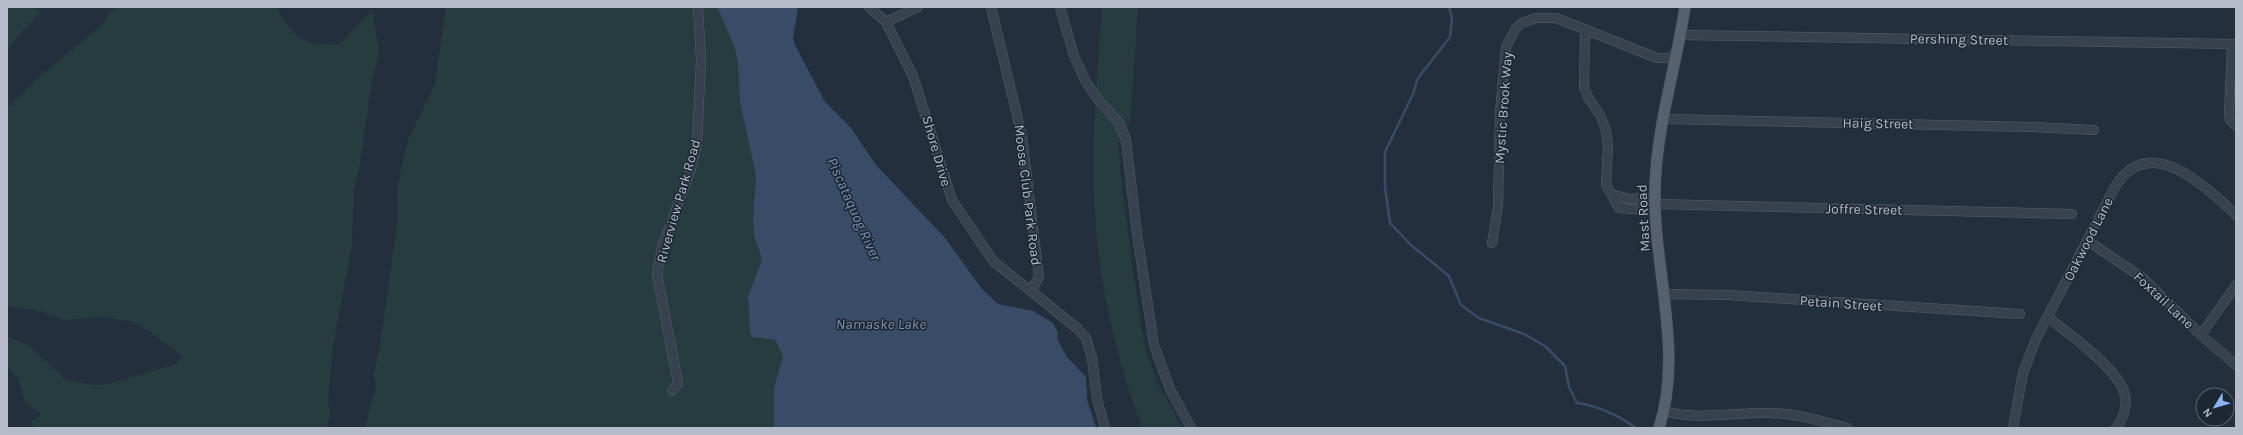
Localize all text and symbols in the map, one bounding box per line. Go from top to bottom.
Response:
street label: Pershing Street [1910,30,2008,49]
street label: Mystic Brook Way [1491,51,1516,165]
street label: Shore Drive [918,114,955,188]
street label: Haig Street [1842,114,1914,133]
street label: Moose Club Park Road [1010,124,1045,266]
street label: Riverview Park Road [653,137,704,265]
water label: Piscataquog River [823,155,885,264]
street label: Mast Road [1633,184,1654,252]
street label: Oakwood Lane [2060,195,2117,284]
street label: Joffre Street [1825,200,1903,219]
street label: Foxtail Lane [2130,268,2197,333]
street label: Petain Street [1799,292,1883,315]
water label: Namaske Lake [836,315,926,333]
north arrow [2195,387,2235,427]
text: N [2200,406,2215,420]

